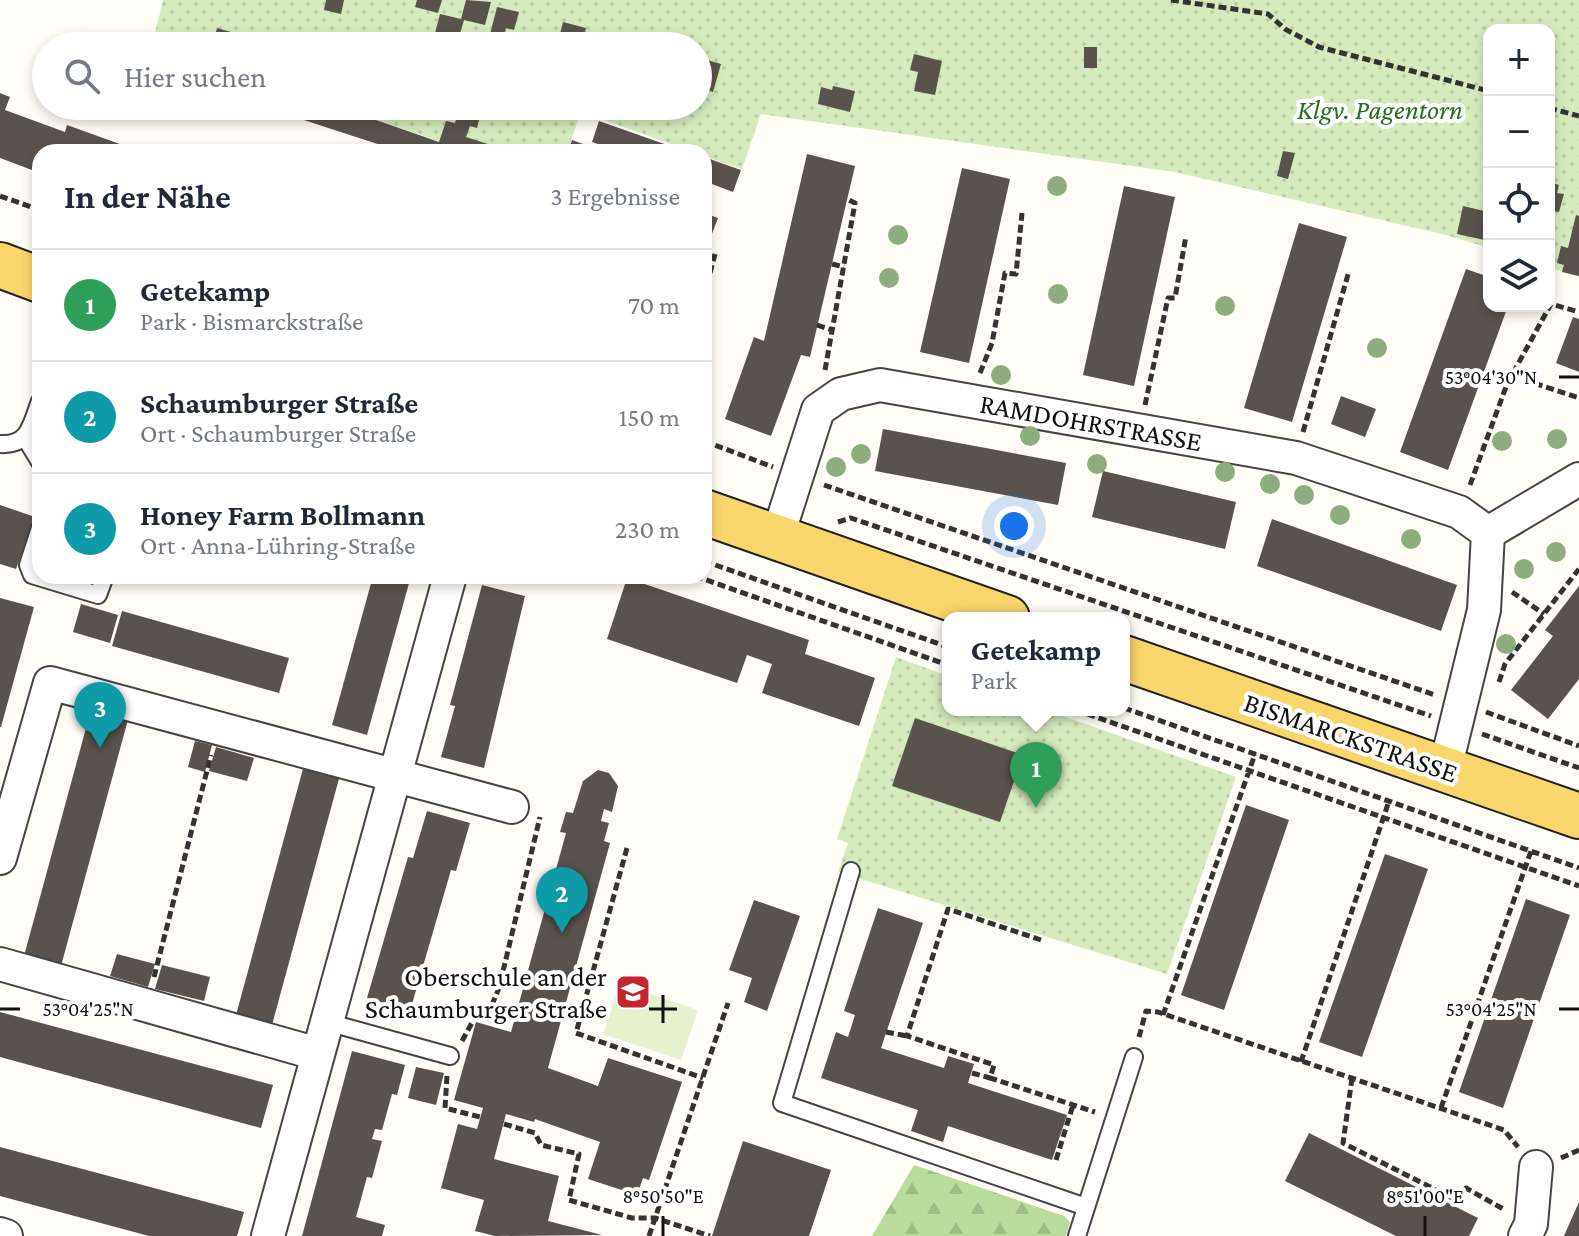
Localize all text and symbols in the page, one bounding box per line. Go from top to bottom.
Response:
map controls [1483,24,1555,312]
button: + [1483,24,1555,96]
search box [32,32,712,120]
icon: search [60,54,104,98]
text: Hier suchen [124,60,266,93]
park label: Klgv. Pagentorn [1297,94,1463,125]
button: − [1483,96,1555,168]
button: locate [1483,168,1555,240]
text: In der Nähe [64,178,231,215]
text: 3 Ergebnisse [550,182,680,211]
button: layers [1483,240,1555,312]
text: Getekamp [140,274,270,307]
text: 1 [85,291,95,320]
text: 70 m [628,291,680,320]
text: Park · Bismarckstraße [140,307,363,336]
text: 53°04'30"N [1445,366,1537,388]
text: Schaumburger Straße [140,386,418,419]
street label: RAMDOHRSTRASSE [977,388,1204,457]
text: 2 [83,403,97,432]
text: 150 m [619,403,680,432]
text: Ort · Schaumburger Straße [140,419,416,448]
text: Honey Farm Bollmann [140,498,425,531]
your location [994,506,1034,546]
text: 3 [84,515,96,544]
text: 230 m [615,515,680,544]
text: Ort · Anna-Lühring-Straße [140,531,415,560]
popup [942,612,1130,716]
text: Getekamp [971,633,1101,666]
text: Park [971,666,1017,695]
pin: 3 [74,682,126,748]
street label: BISMARCKSTRASSE [1240,686,1462,789]
pin: 1 [1010,742,1062,808]
pin: 2 [536,867,588,933]
place label: Oberschule an der Schaumburger Straße [365,961,607,1024]
school or university icon: Oberschule an der Schaumburger Straße [614,973,652,1011]
text: 53°04'25"N [42,998,134,1020]
text: 53°04'25"N [1445,998,1537,1020]
text: 8°50'50"E [622,1185,704,1207]
text: 8°51'00"E [1386,1185,1464,1207]

